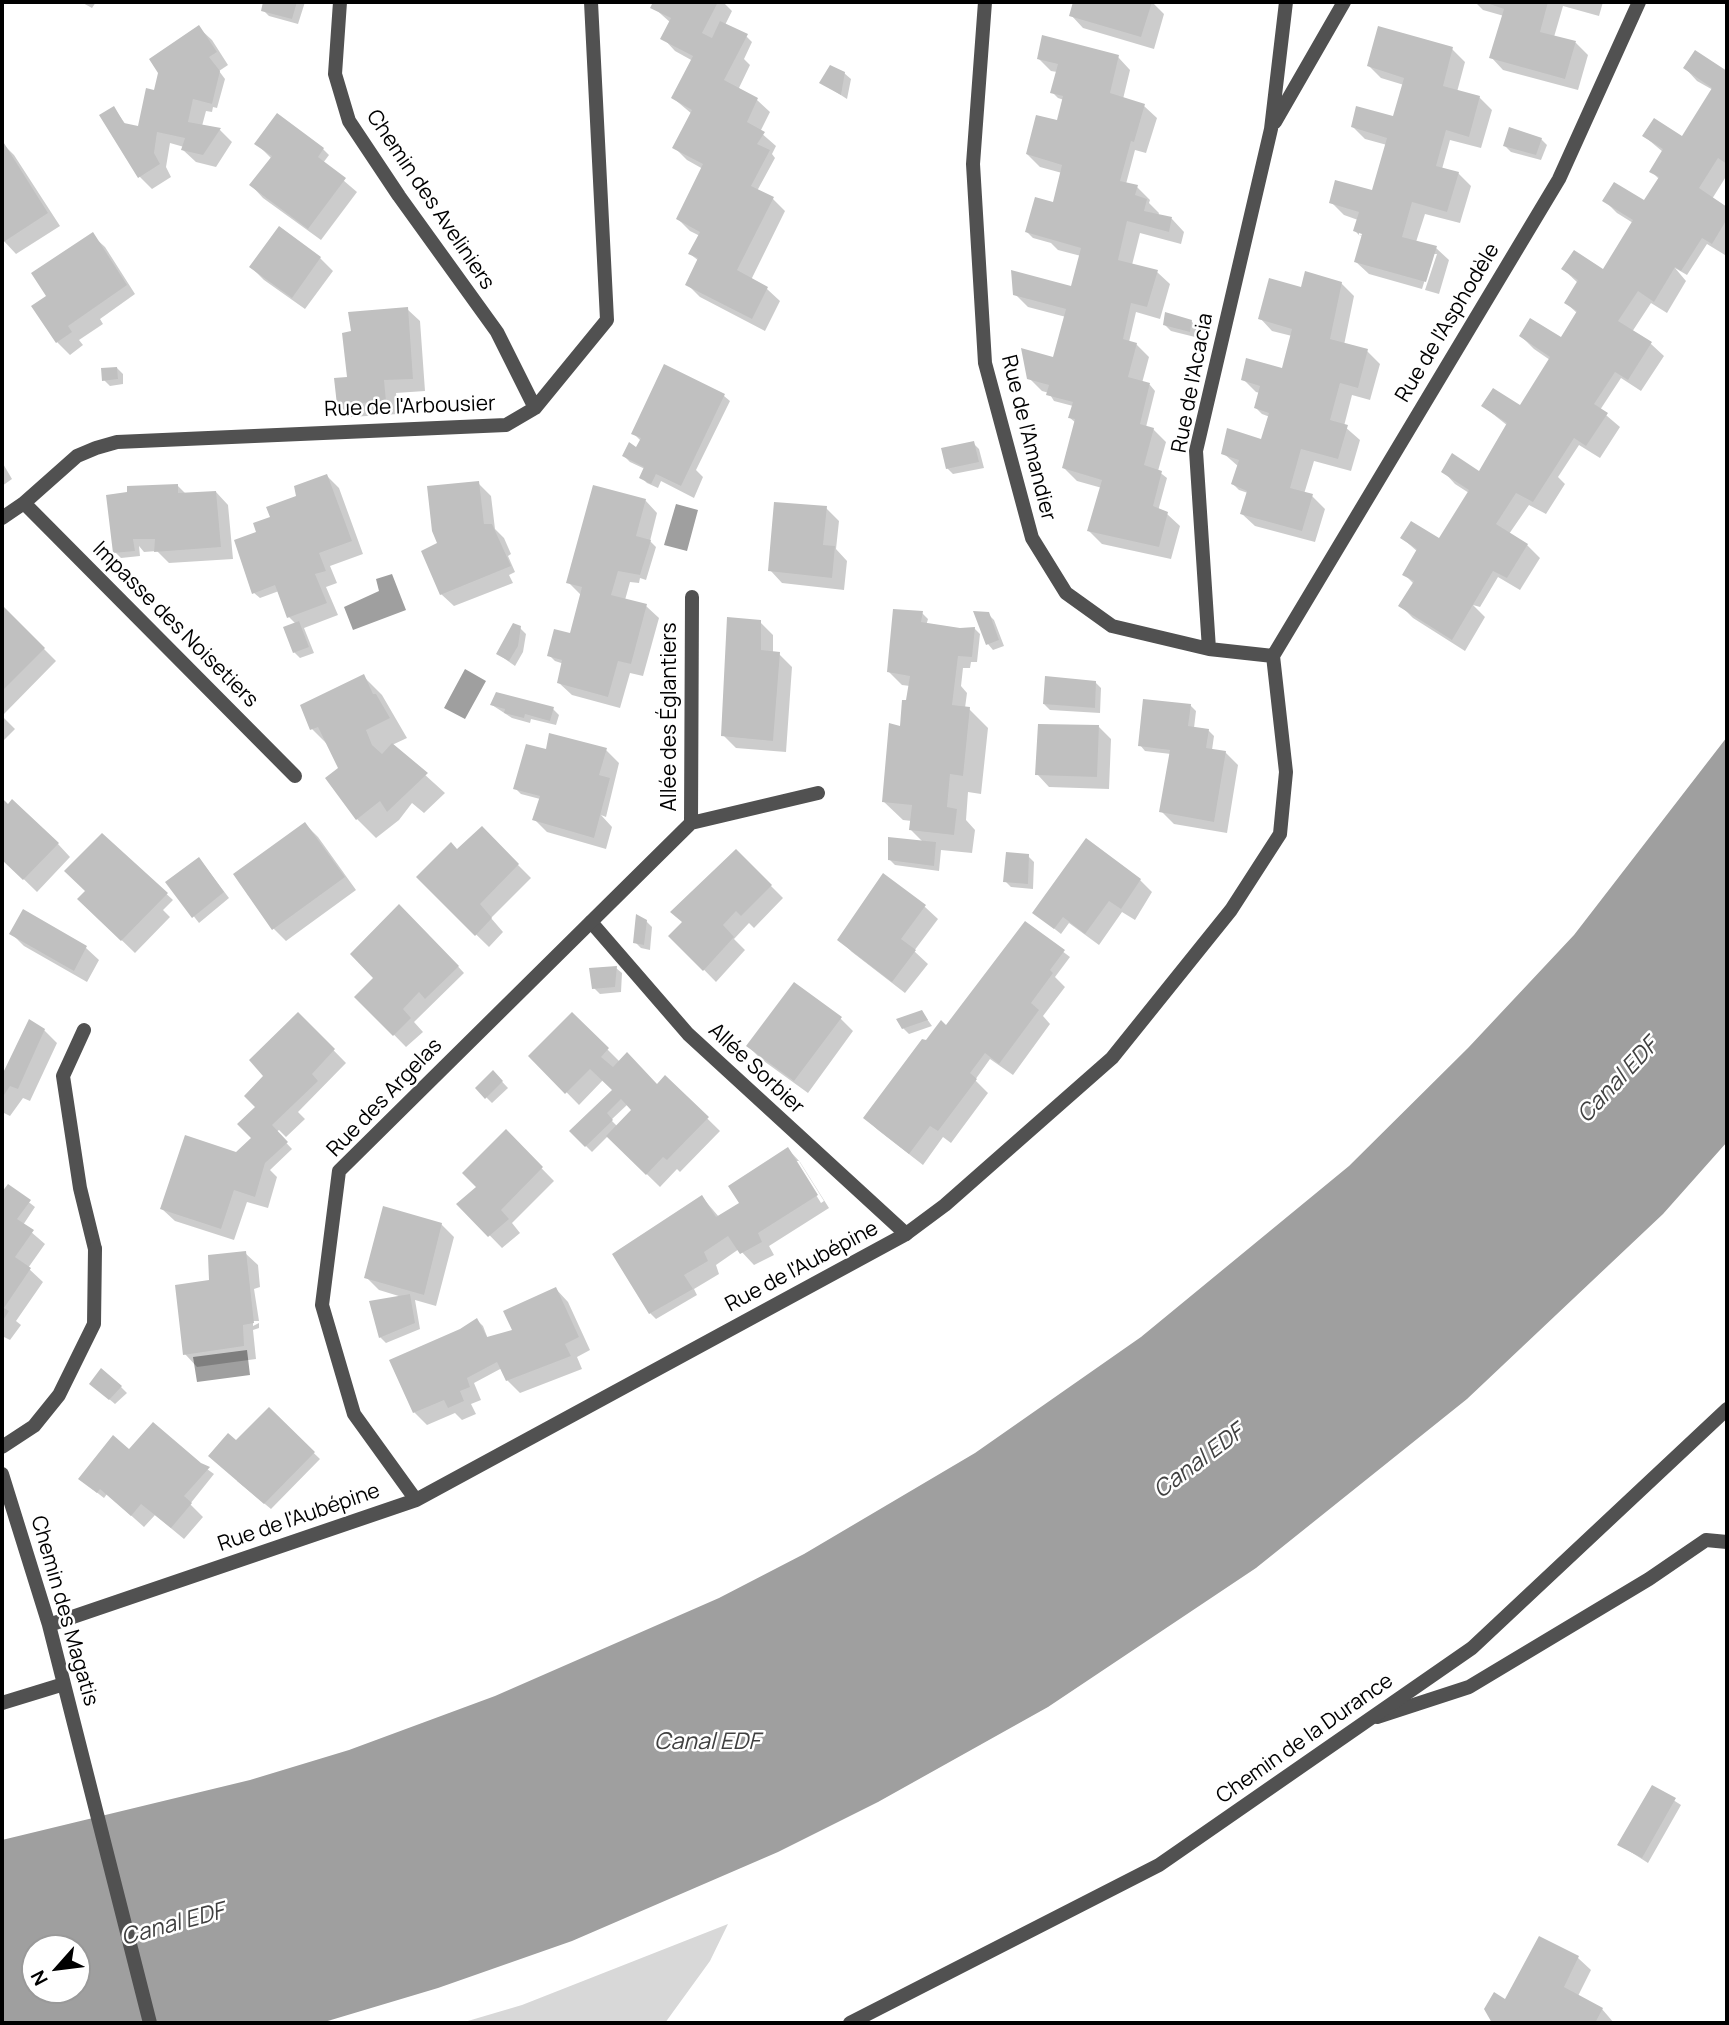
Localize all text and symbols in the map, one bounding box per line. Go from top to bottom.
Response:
street label: Chemin des Aveliniers [360,105,500,295]
street label: Rue de l'Asphodèle [1391,239,1505,407]
street label: Rue de l'Acacia [1167,311,1219,455]
street label: Rue de l'Amandier [995,353,1061,523]
street label: Rue de l'Arbousier [324,391,496,423]
street label: Impasse des Noisetiers [87,537,263,713]
street label: Allée des Églantiers [657,622,683,812]
street label: Allée Sorbier [703,1018,809,1120]
water label: Canal EDF [1572,1033,1664,1129]
street label: Rue des Argelas [322,1034,448,1162]
street label: Rue de l'Aubépine [721,1216,883,1318]
water label: Canal EDF [1148,1419,1250,1505]
street label: Rue de l'Aubépine [215,1478,383,1558]
street label: Chemin des Magatis [25,1513,103,1709]
street label: Chemin de la Durance [1212,1668,1398,1810]
water label: Canal EDF [654,1729,760,1757]
water label: Canal EDF [118,1898,228,1952]
north arrow [21,1934,91,2004]
text: N [25,1966,54,1990]

